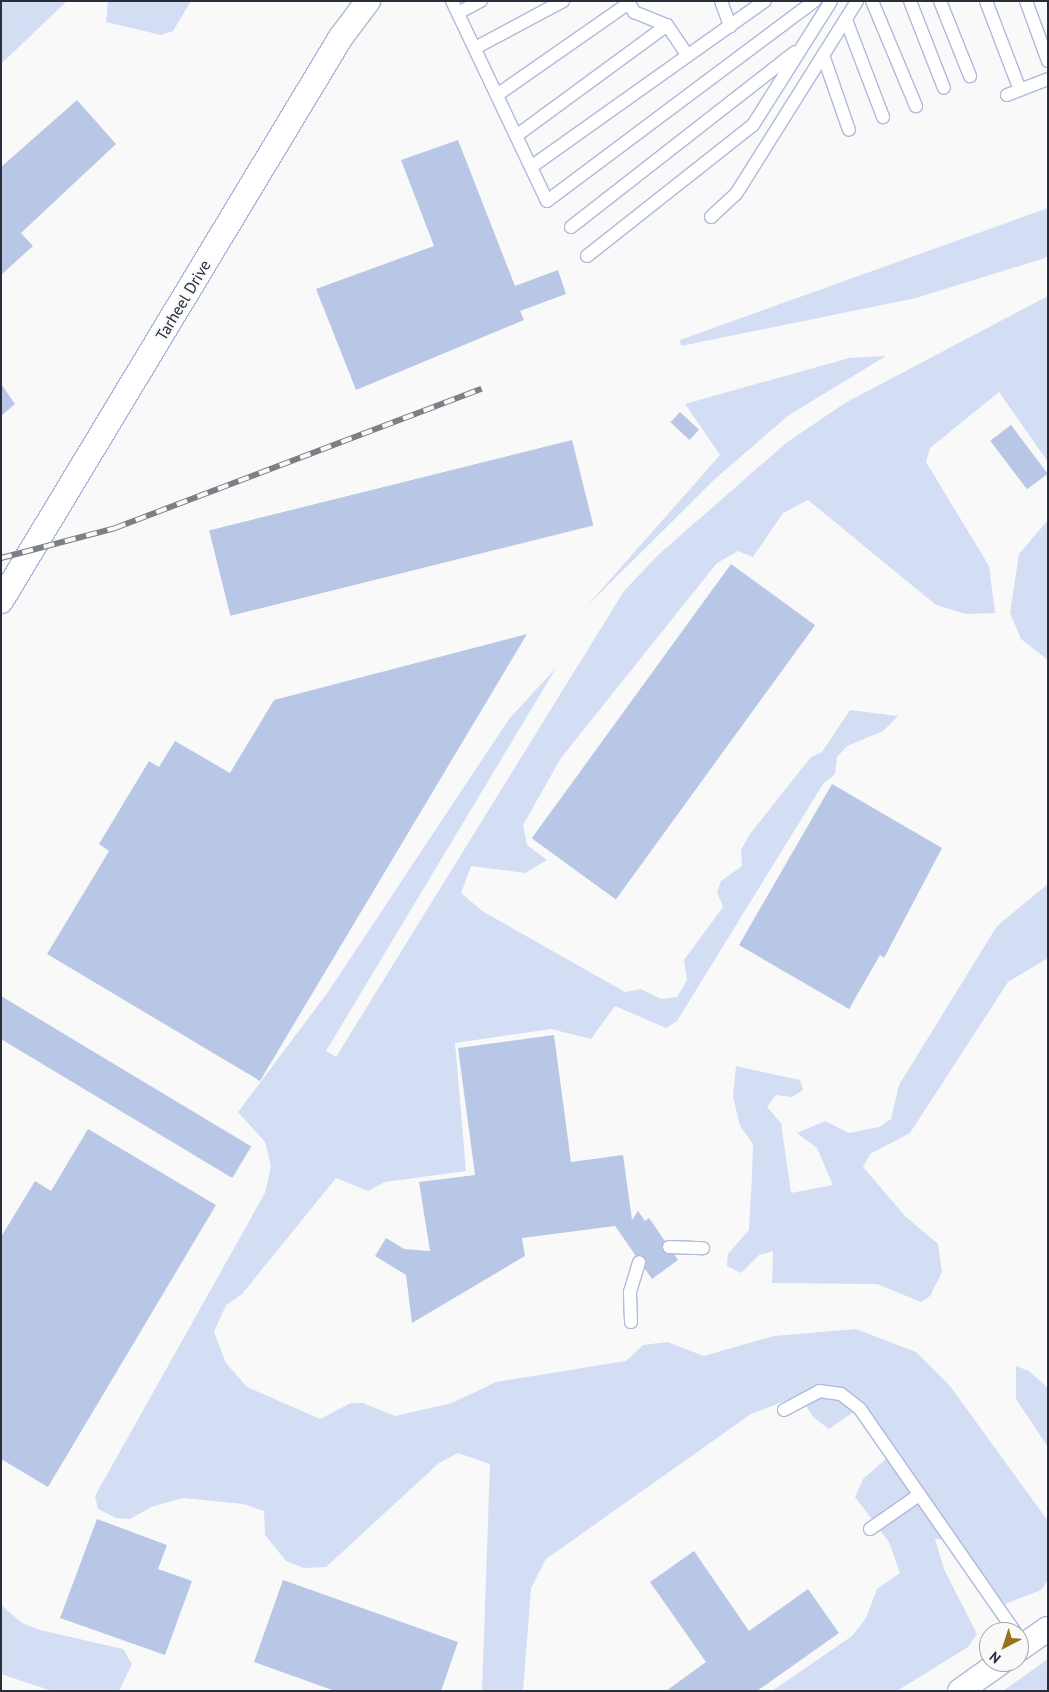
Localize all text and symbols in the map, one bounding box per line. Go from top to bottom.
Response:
street label: Tarheel Drive [152,256,214,344]
north arrow [979,1622,1029,1672]
text: N [986,1648,1004,1668]

